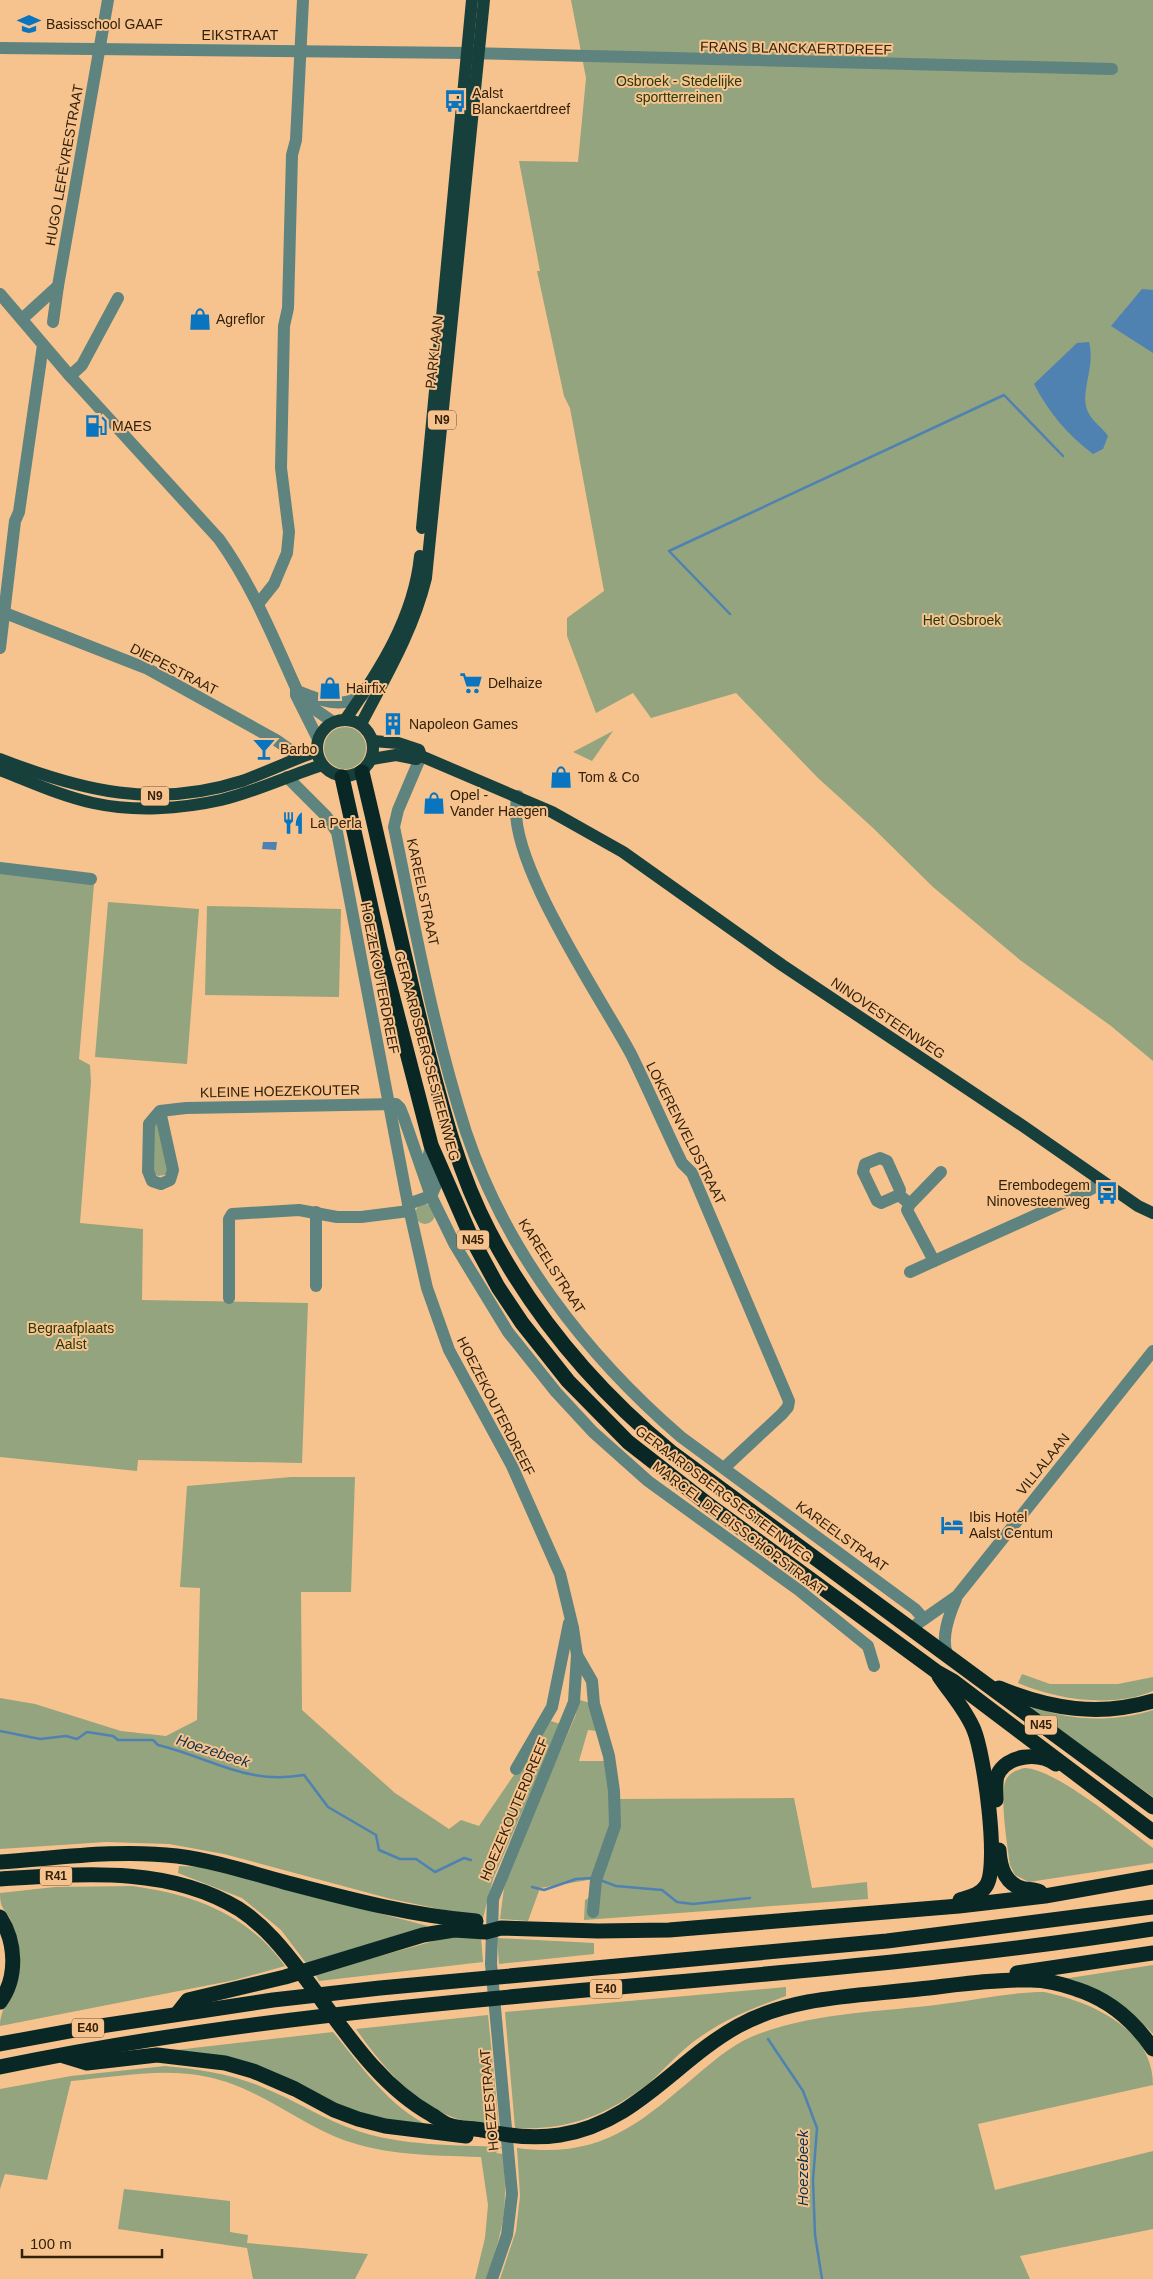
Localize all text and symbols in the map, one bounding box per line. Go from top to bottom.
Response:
school or university icon: Basisschool GAAF [16,11,42,37]
place label: Basisschool GAAF [46,16,163,32]
street label: EIKSTRAAT [202,27,279,43]
street label: FRANS BLANCKAERTDREEF [700,38,892,58]
park label: Osbroek - Stedelijke sportterreinen [616,73,742,105]
street label: HUGO LEFÈVRESTRAAT [42,82,86,247]
place label: Aalst Blanckaertdreef [472,85,570,117]
bus stop icon: Aalst Blanckaertdreef [442,88,468,114]
shop icon: Agreflor [187,306,213,332]
place label: Agreflor [216,311,265,327]
street label: PARKLAAN [422,315,446,389]
road number: N9 [428,410,456,430]
fuel station icon: MAES [83,413,109,439]
place label: MAES [112,418,152,434]
park label: Het Osbroek [923,612,1002,628]
street label: DIEPESTRAAT [128,640,221,698]
supermarket icon: Delhaize [458,670,484,696]
shop icon: Hairfix [317,675,343,701]
place label: Delhaize [488,675,543,691]
place label: Hairfix [346,680,386,696]
building icon: Napoleon Games [380,711,406,737]
place label: Napoleon Games [409,716,518,732]
bar icon: Barbo [251,736,277,762]
place label: Barbo [280,741,318,757]
shop icon: Tom & Co [548,764,574,790]
place label: Tom & Co [578,769,640,785]
road number: N9 [141,786,169,806]
place label: Opel - Vander Haegen [450,787,547,819]
shop icon: Opel - Vander Haegen [421,790,447,816]
restaurant icon: La Perla [280,810,306,836]
place label: La Perla [310,815,362,831]
street label: KAREELSTRAAT [404,837,442,948]
street label: HOEZEKOUTERDREEF [357,901,403,1055]
street label: GERAARDSBERGSESTEENWEG [391,949,463,1163]
street label: NINOVESTEENWEG [828,974,948,1062]
street label: LOKERENVELDSTRAAT [643,1059,729,1207]
street label: KLEINE HOEZEKOUTER [200,1082,360,1100]
place label: Erembodegem Ninovesteenweg [986,1177,1090,1209]
bus stop icon: Erembodegem Ninovesteenweg [1094,1180,1120,1206]
street label: KAREELSTRAAT [515,1216,589,1317]
road number: N45 [457,1230,489,1250]
park label: Begraafplaats Aalst [28,1320,114,1352]
street label: HOEZEKOUTERDREEF [454,1334,538,1478]
street label: GERAARDSBERGSESTEENWEG [633,1422,815,1566]
street label: VILLALAAN [1013,1430,1073,1498]
street label: MARCEL DE BISSCHOPSTRAAT [650,1458,829,1598]
street label: KAREELSTRAAT [793,1497,891,1575]
place label: Ibis Hotel Aalst Centum [969,1509,1053,1541]
hotel icon: Ibis Hotel Aalst Centum [939,1512,965,1538]
road number: N45 [1025,1716,1057,1734]
water label: Hoezebeek [174,1731,253,1771]
street label: HOEZEKOUTERDREEF [477,1735,551,1883]
road number: R41 [40,1866,72,1885]
road number: E40 [590,1980,622,1998]
road number: E40 [72,2019,104,2038]
street label: HOEZESTRAAT [477,2048,501,2152]
water label: Hoezebeek [794,2129,811,2206]
scale bar [22,2226,162,2258]
text: 100 m [30,2235,72,2252]

